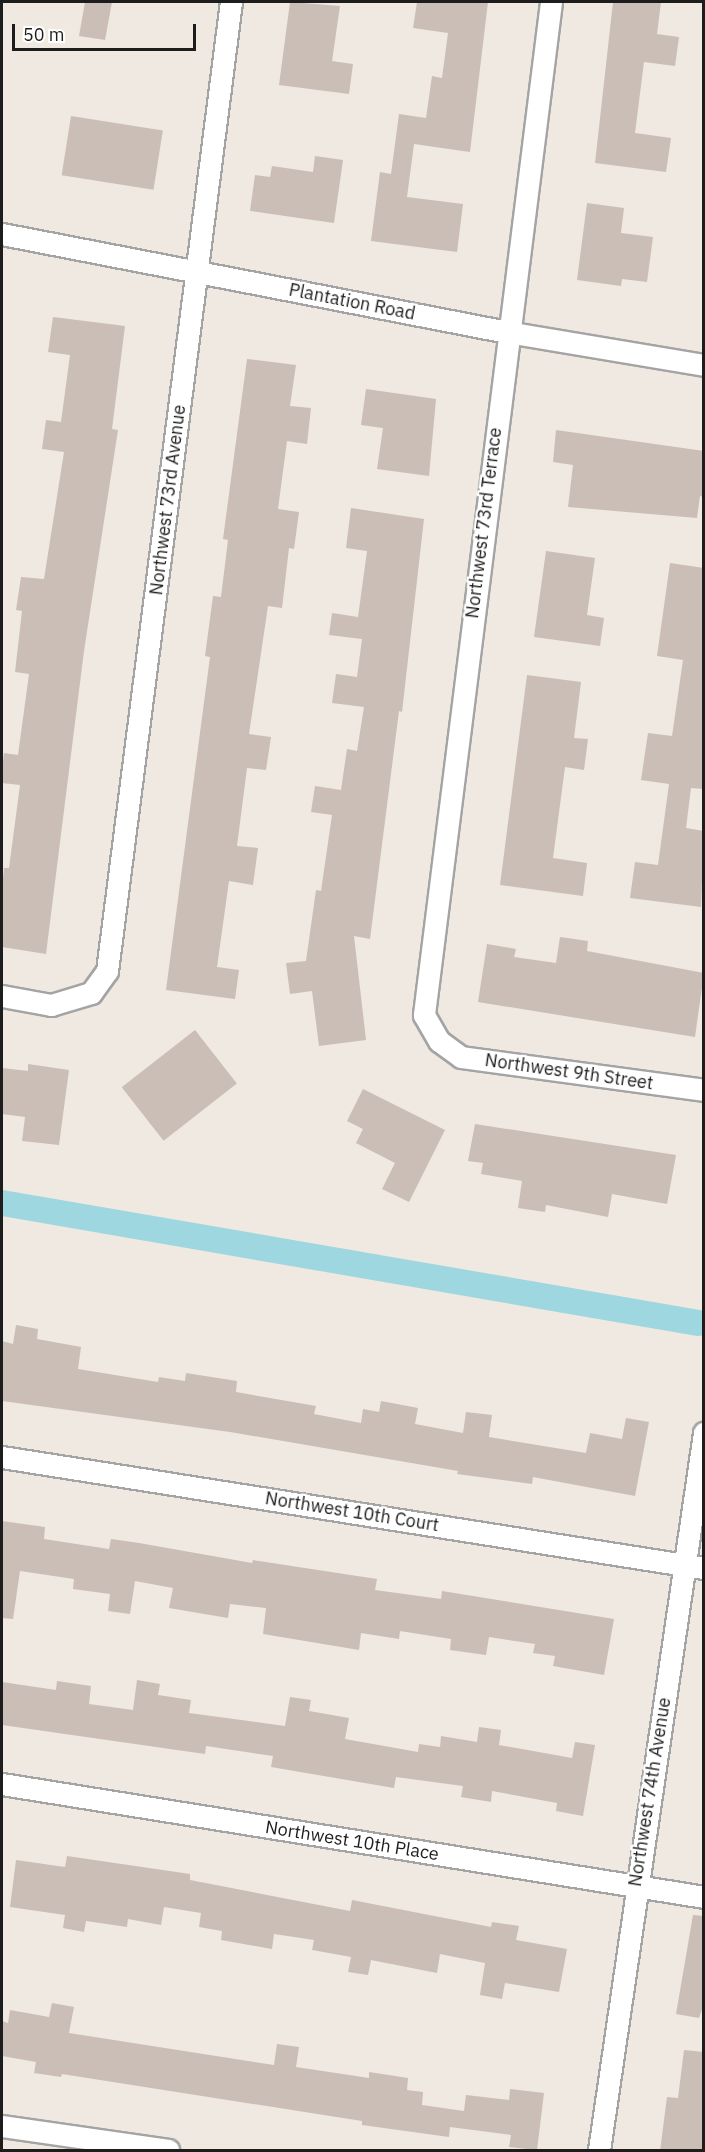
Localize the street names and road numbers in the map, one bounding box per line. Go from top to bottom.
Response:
street label: Plantation Road [287,279,417,325]
street label: Northwest 73rd Avenue [146,404,190,596]
street label: Northwest 73rd Terrace [462,426,506,620]
street label: Northwest 9th Street [483,1049,655,1095]
street label: Northwest 10th Court [264,1488,440,1536]
street label: Northwest 74th Avenue [624,1696,676,1888]
street label: Northwest 10th Place [264,1817,440,1865]

